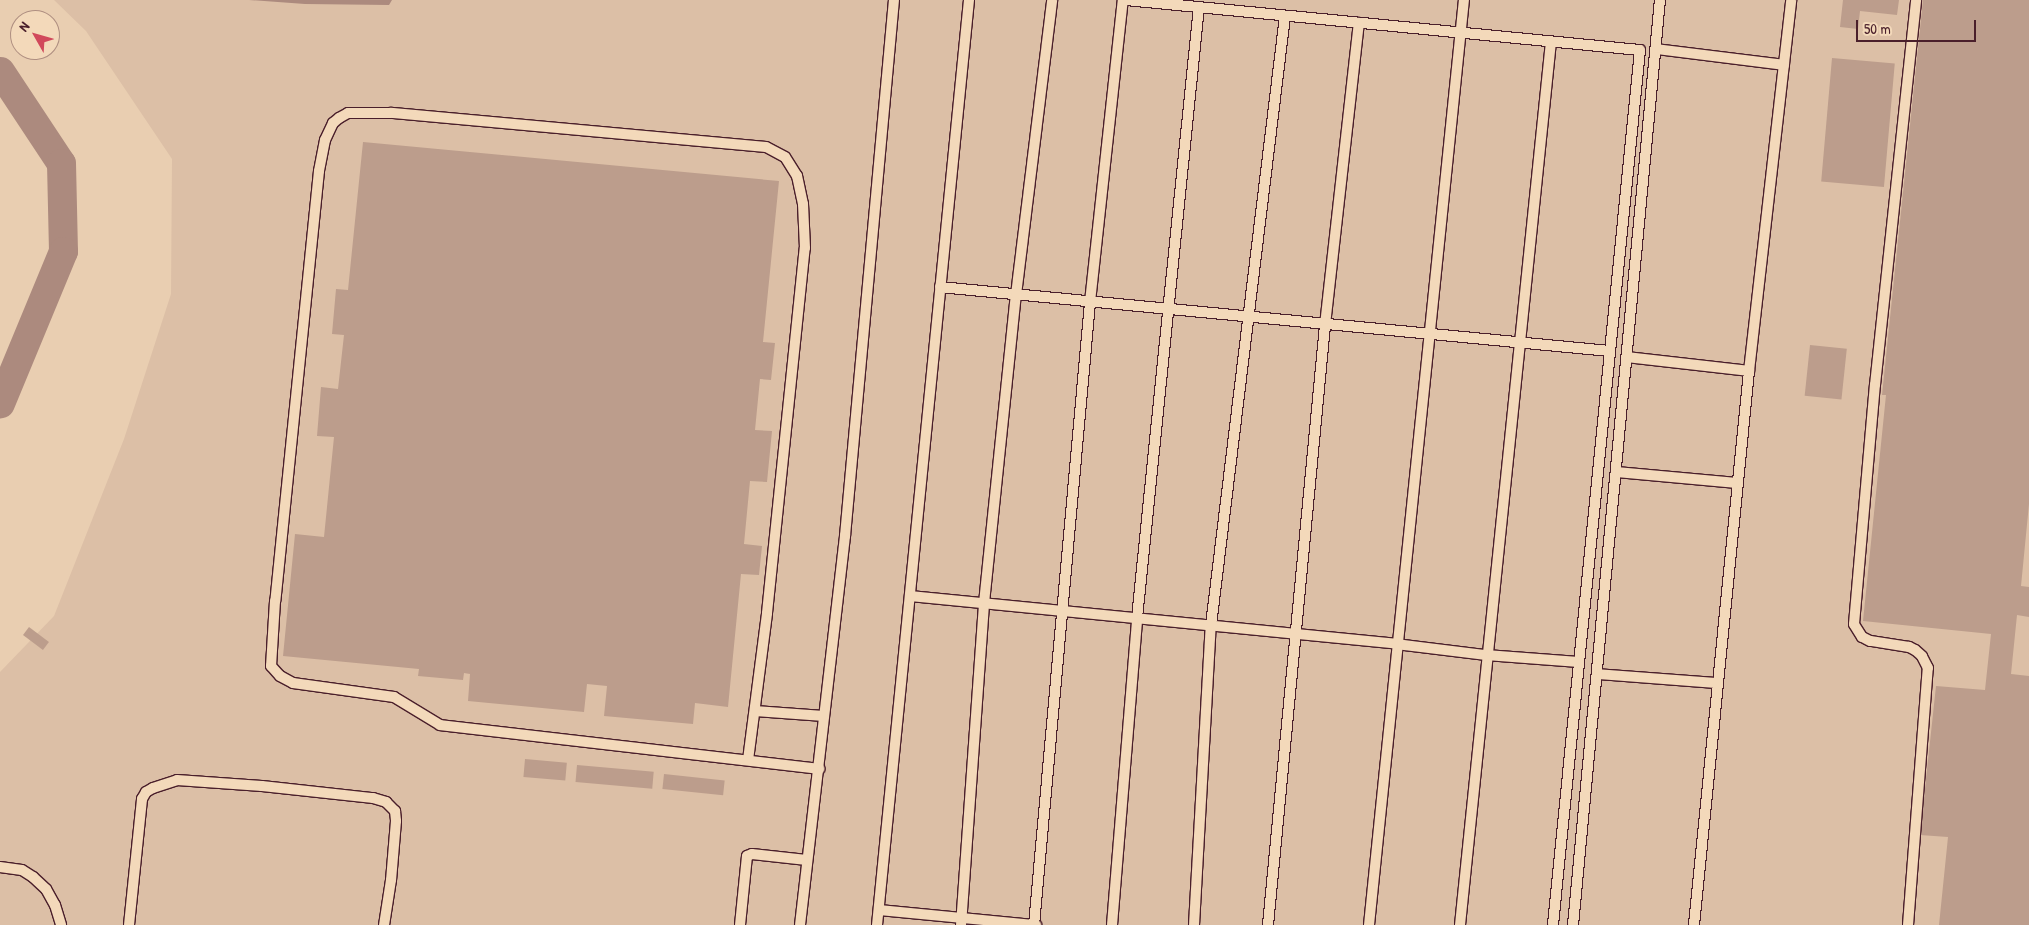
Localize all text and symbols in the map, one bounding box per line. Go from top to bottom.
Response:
north arrow [10,10,60,60]
scale bar [1859,10,1979,42]
text: N [14,17,33,35]
text: 50 m [1864,18,1891,39]

